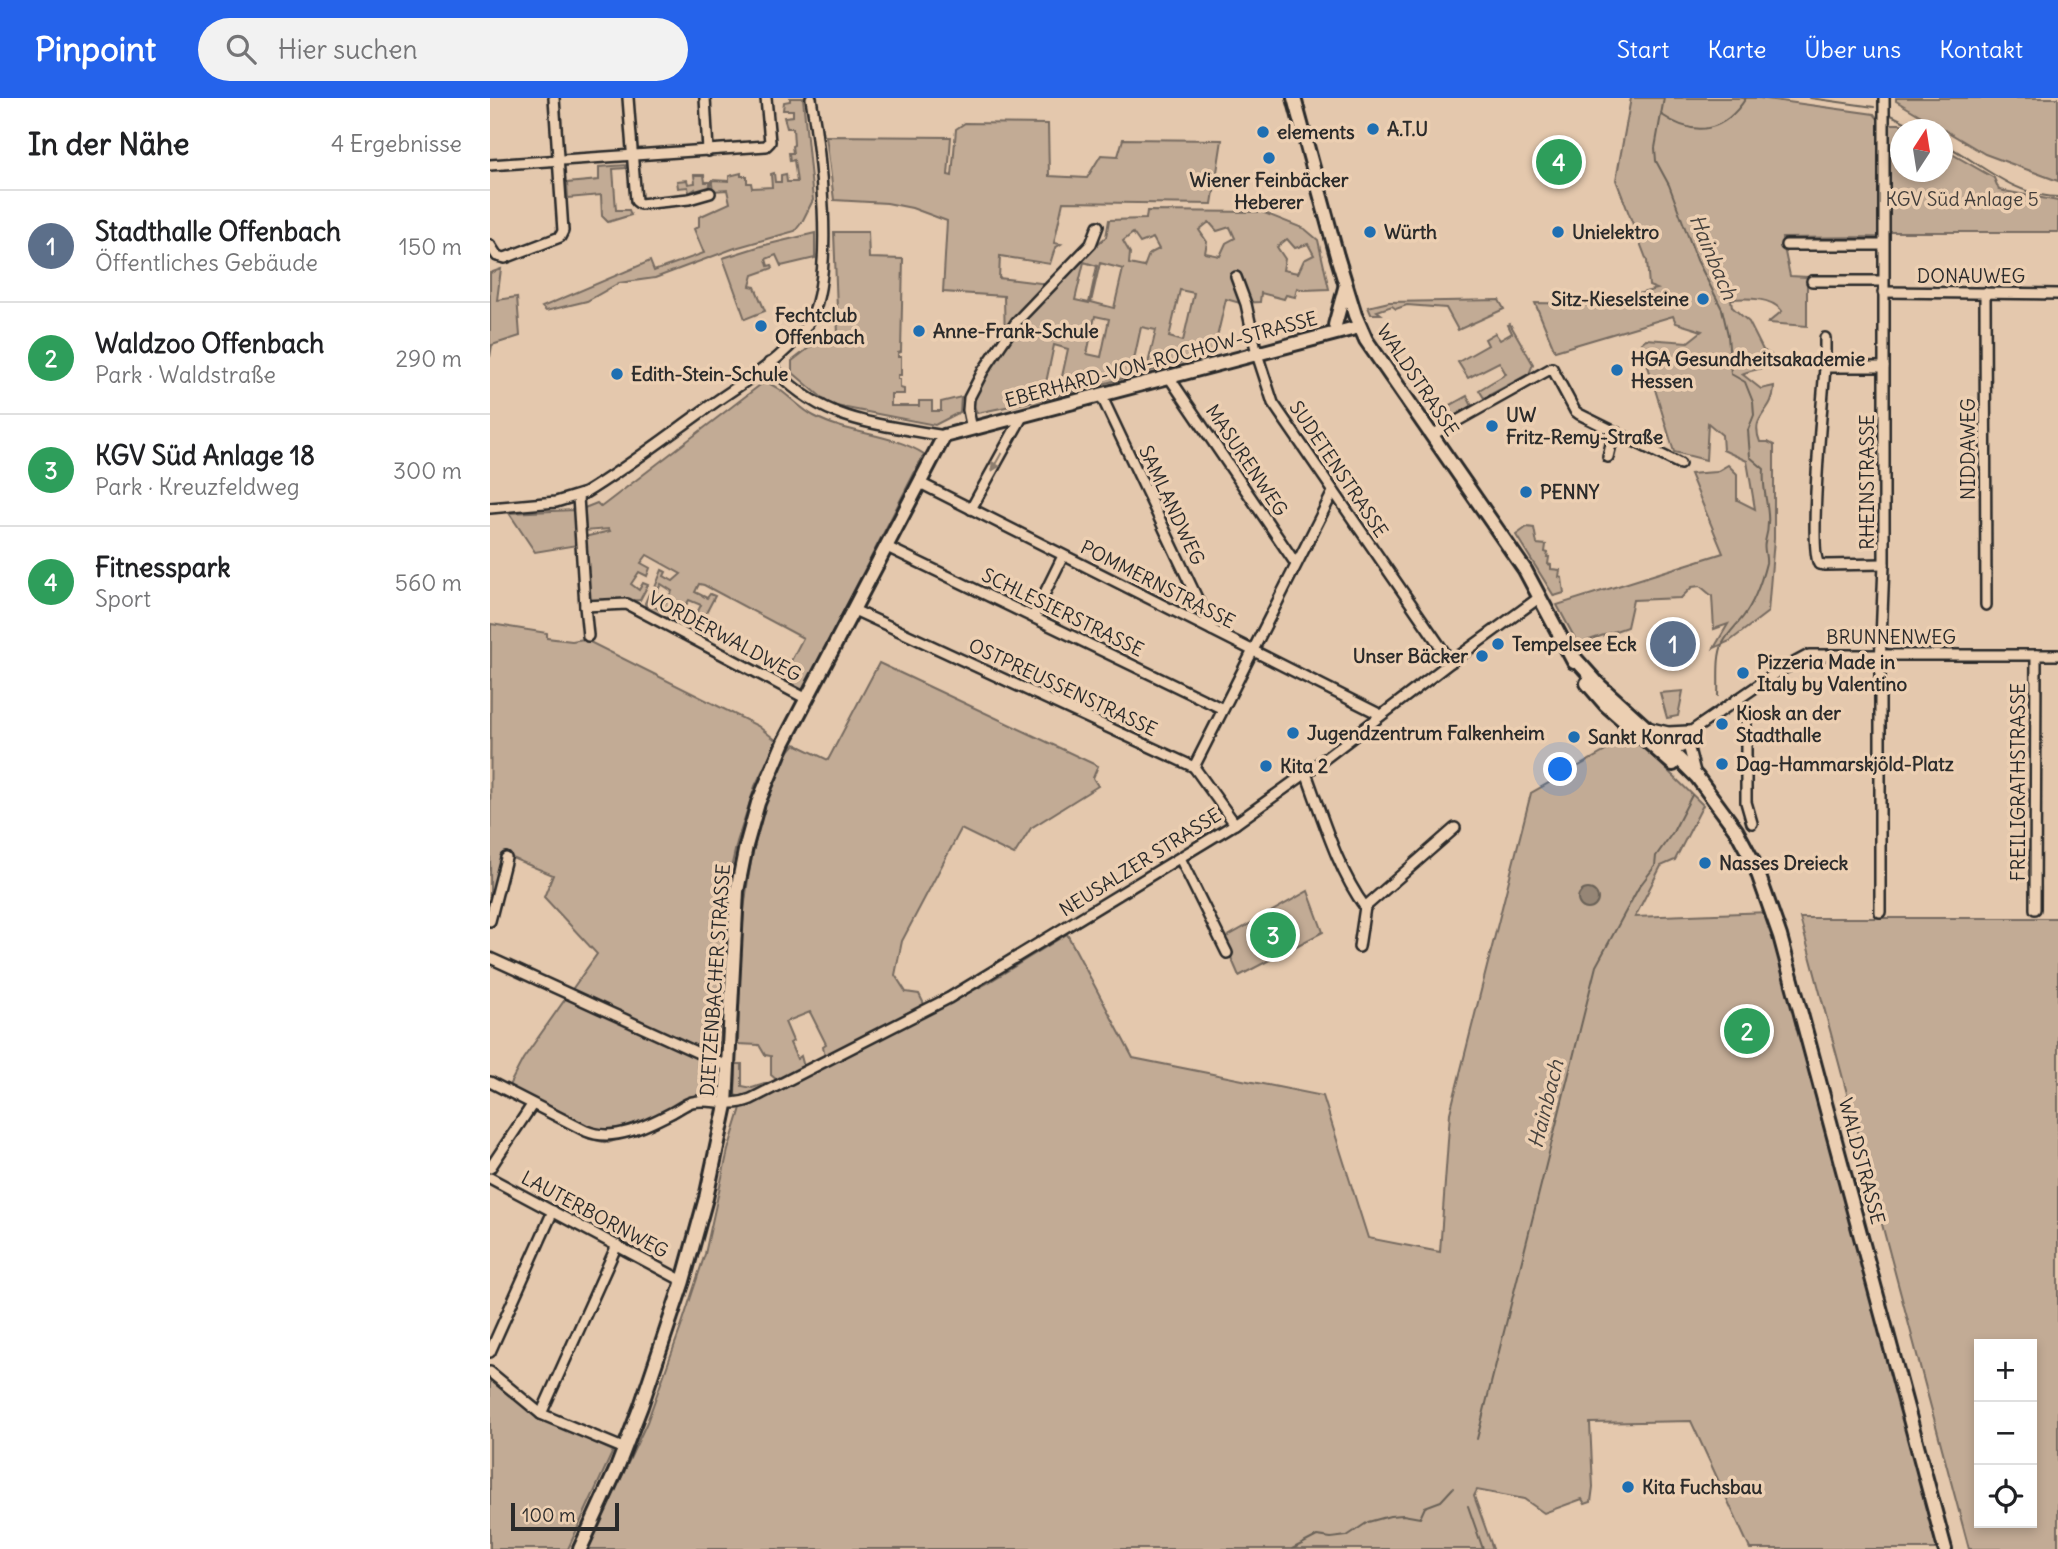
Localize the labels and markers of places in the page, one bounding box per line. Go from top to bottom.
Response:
place label: A.T.U [1387,117,1428,141]
place label: elements [1277,120,1355,144]
marker: A.T.U [1365,121,1381,137]
marker: elements [1255,124,1271,140]
pin: 4 [1536,136,1582,188]
marker: Wiener Feinbäcker Heberer [1261,150,1277,166]
place label: Wiener Feinbäcker Heberer [1190,168,1349,214]
place label: Würth [1384,220,1437,244]
place label: Unielektro [1572,220,1659,244]
marker: Würth [1362,224,1378,240]
marker: Unielektro [1550,224,1566,240]
place label: Sitz-Kieselsteine [1551,287,1689,311]
marker: Sitz-Kieselsteine [1695,291,1711,307]
place label: Fechtclub Offenbach [775,303,865,349]
marker: Fechtclub Offenbach [753,318,769,334]
place label: Anne-Frank-Schule [933,319,1099,343]
marker: Anne-Frank-Schule [911,323,927,339]
place label: HGA Gesundheitsakademie Hessen [1631,347,1865,393]
place label: Edith-Stein-Schule [631,362,788,386]
marker: HGA Gesundheitsakademie Hessen [1609,362,1625,378]
marker: Edith-Stein-Schule [609,366,625,382]
place label: UW Fritz-Remy-Straße [1506,403,1663,449]
marker: UW Fritz-Remy-Straße [1484,418,1500,434]
place label: PENNY [1540,480,1600,504]
marker: PENNY [1518,484,1534,500]
pin: 1 [1650,618,1696,670]
place label: Tempelsee Eck [1512,632,1637,656]
marker: Tempelsee Eck [1490,636,1506,652]
place label: Unser Bäcker [1353,644,1468,668]
marker: Unser Bäcker [1474,648,1490,664]
place label: Pizzeria Made in Italy by Valentino [1757,650,1907,696]
marker: Pizzeria Made in Italy by Valentino [1735,665,1751,681]
place label: Kiosk an der Stadthalle [1736,701,1841,747]
marker: Kiosk an der Stadthalle [1714,716,1730,732]
place label: Jugendzentrum Falkenheim [1307,721,1545,745]
marker: Jugendzentrum Falkenheim [1285,725,1301,741]
place label: Sankt Konrad [1588,725,1704,749]
marker: Sankt Konrad [1566,729,1582,745]
place label: Dag-Hammarskjöld-Platz [1736,752,1954,776]
place label: Kita 2 [1280,754,1328,778]
marker: Dag-Hammarskjöld-Platz [1714,756,1730,772]
marker: Kita 2 [1258,758,1274,774]
place label: Nasses Dreieck [1719,851,1849,875]
marker: Nasses Dreieck [1697,855,1713,871]
pin: 3 [1250,909,1296,961]
pin: 2 [1724,1005,1770,1057]
place label: Kita Fuchsbau [1642,1475,1762,1499]
marker: Kita Fuchsbau [1620,1479,1636,1495]

